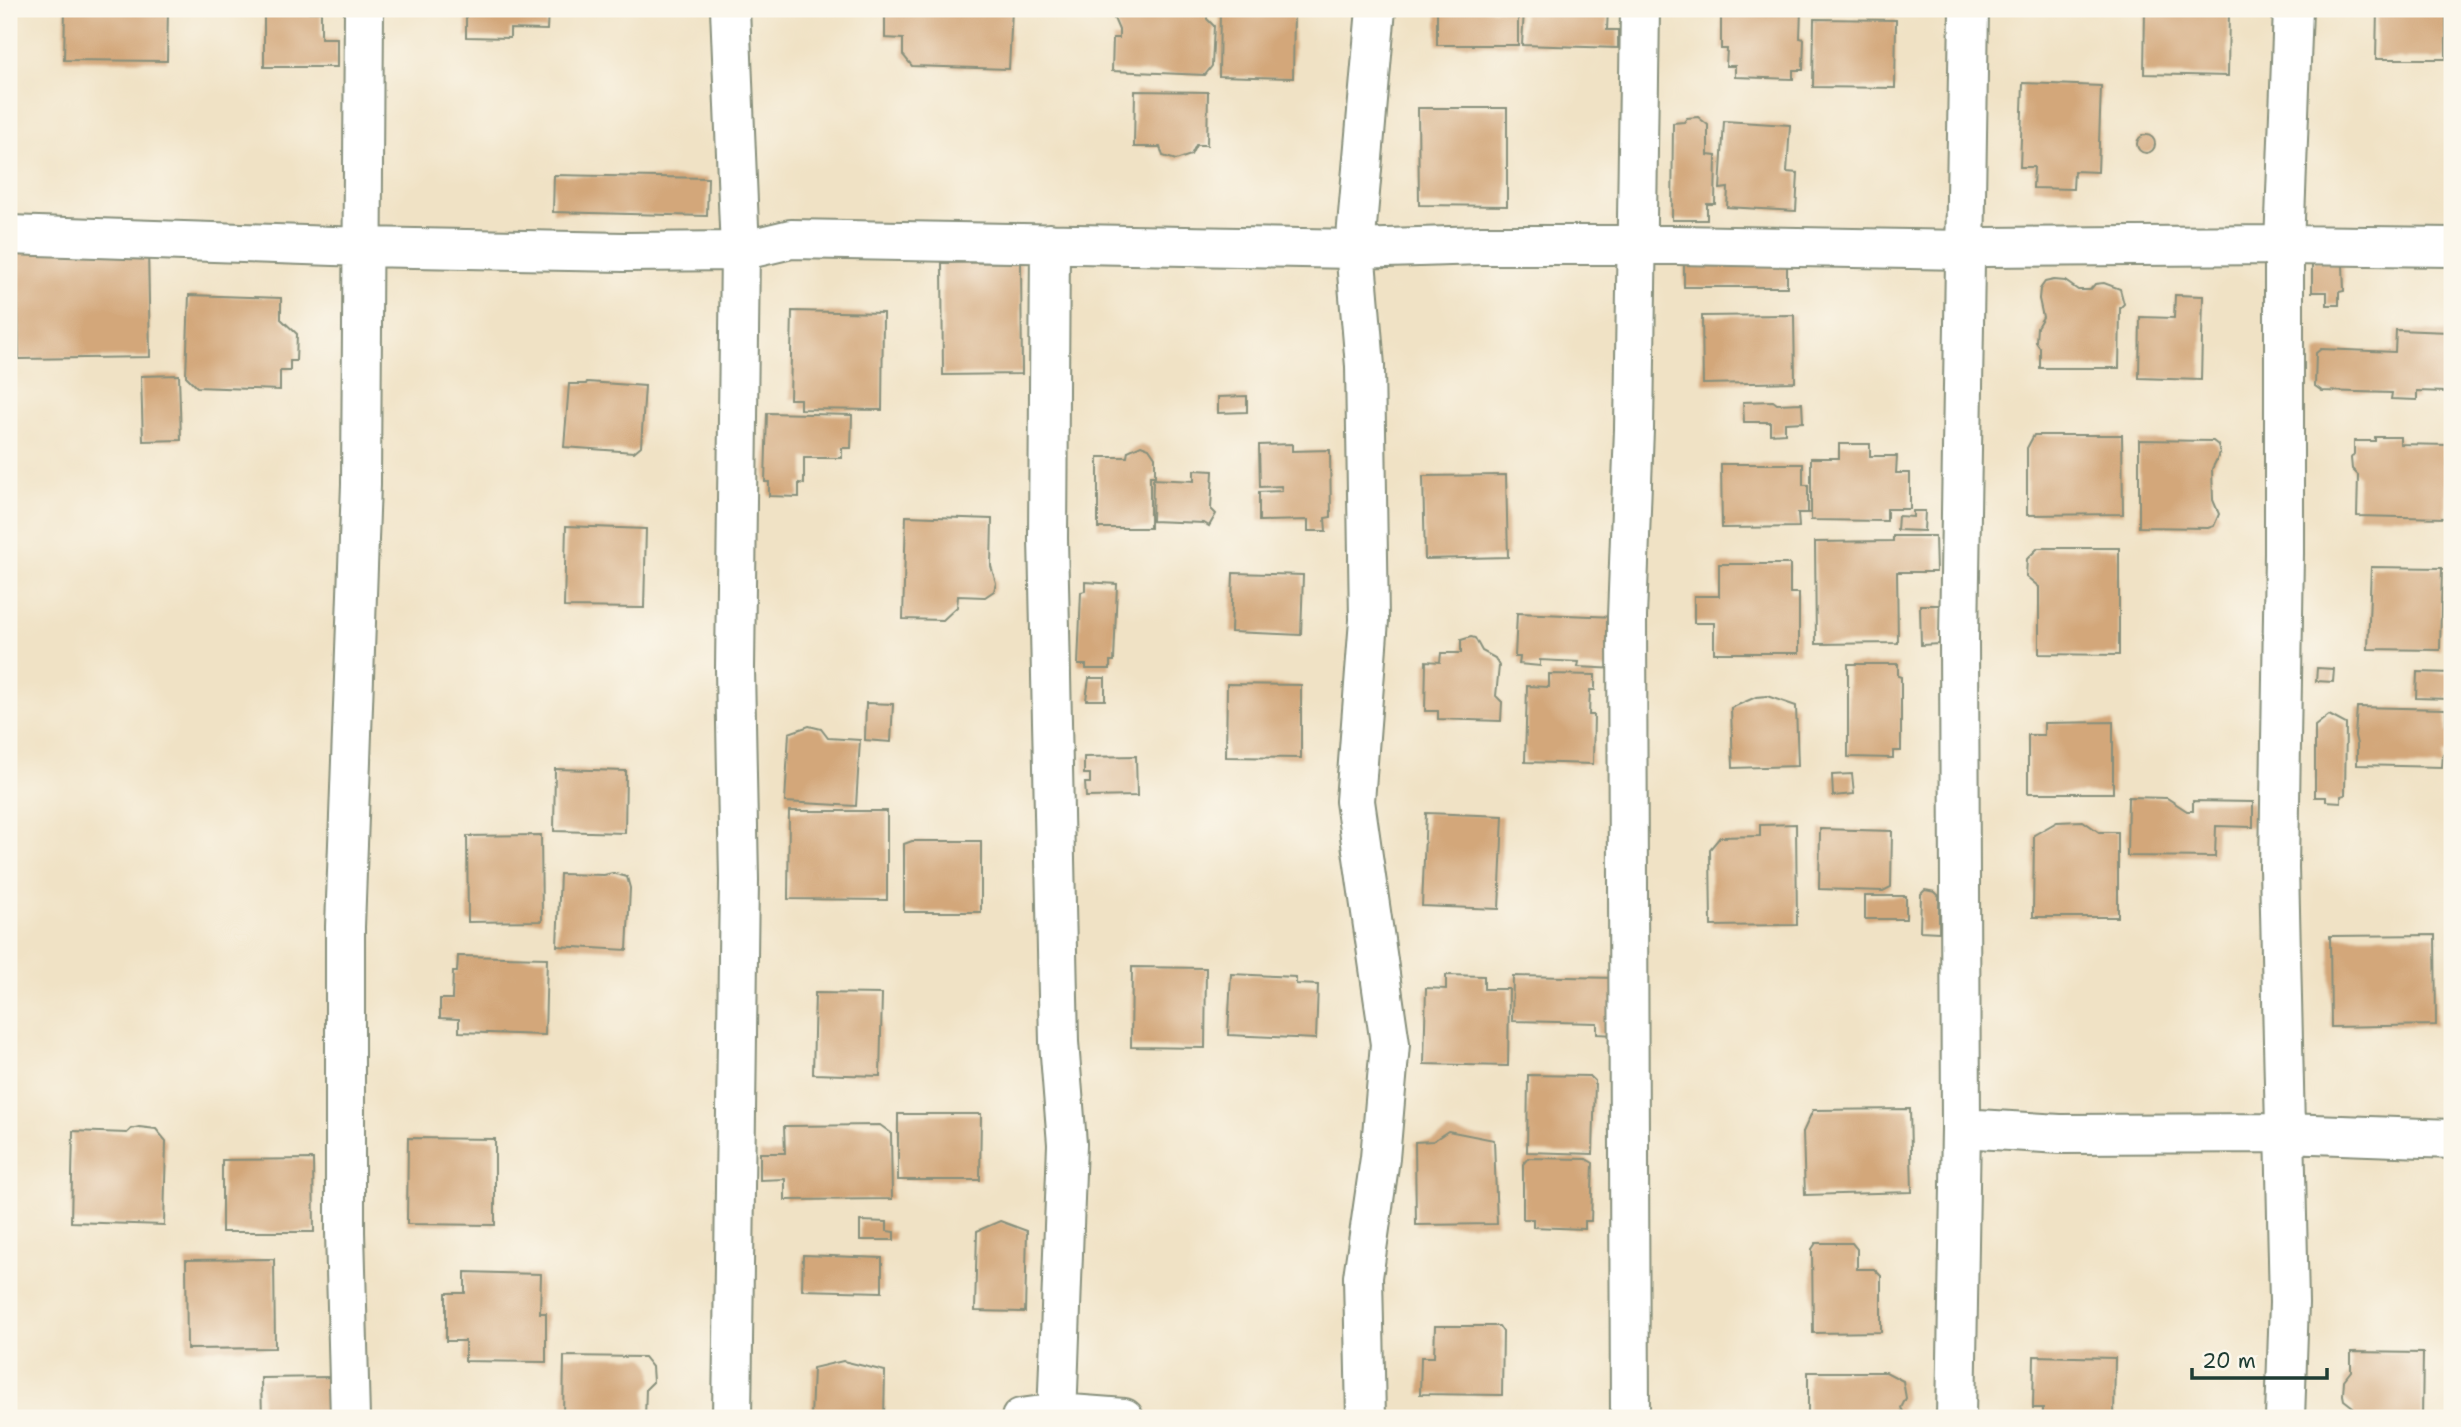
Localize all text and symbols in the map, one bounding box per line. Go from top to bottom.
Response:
scale bar [2192,1336,2326,1380]
text: 20 m [2202,1347,2256,1375]

